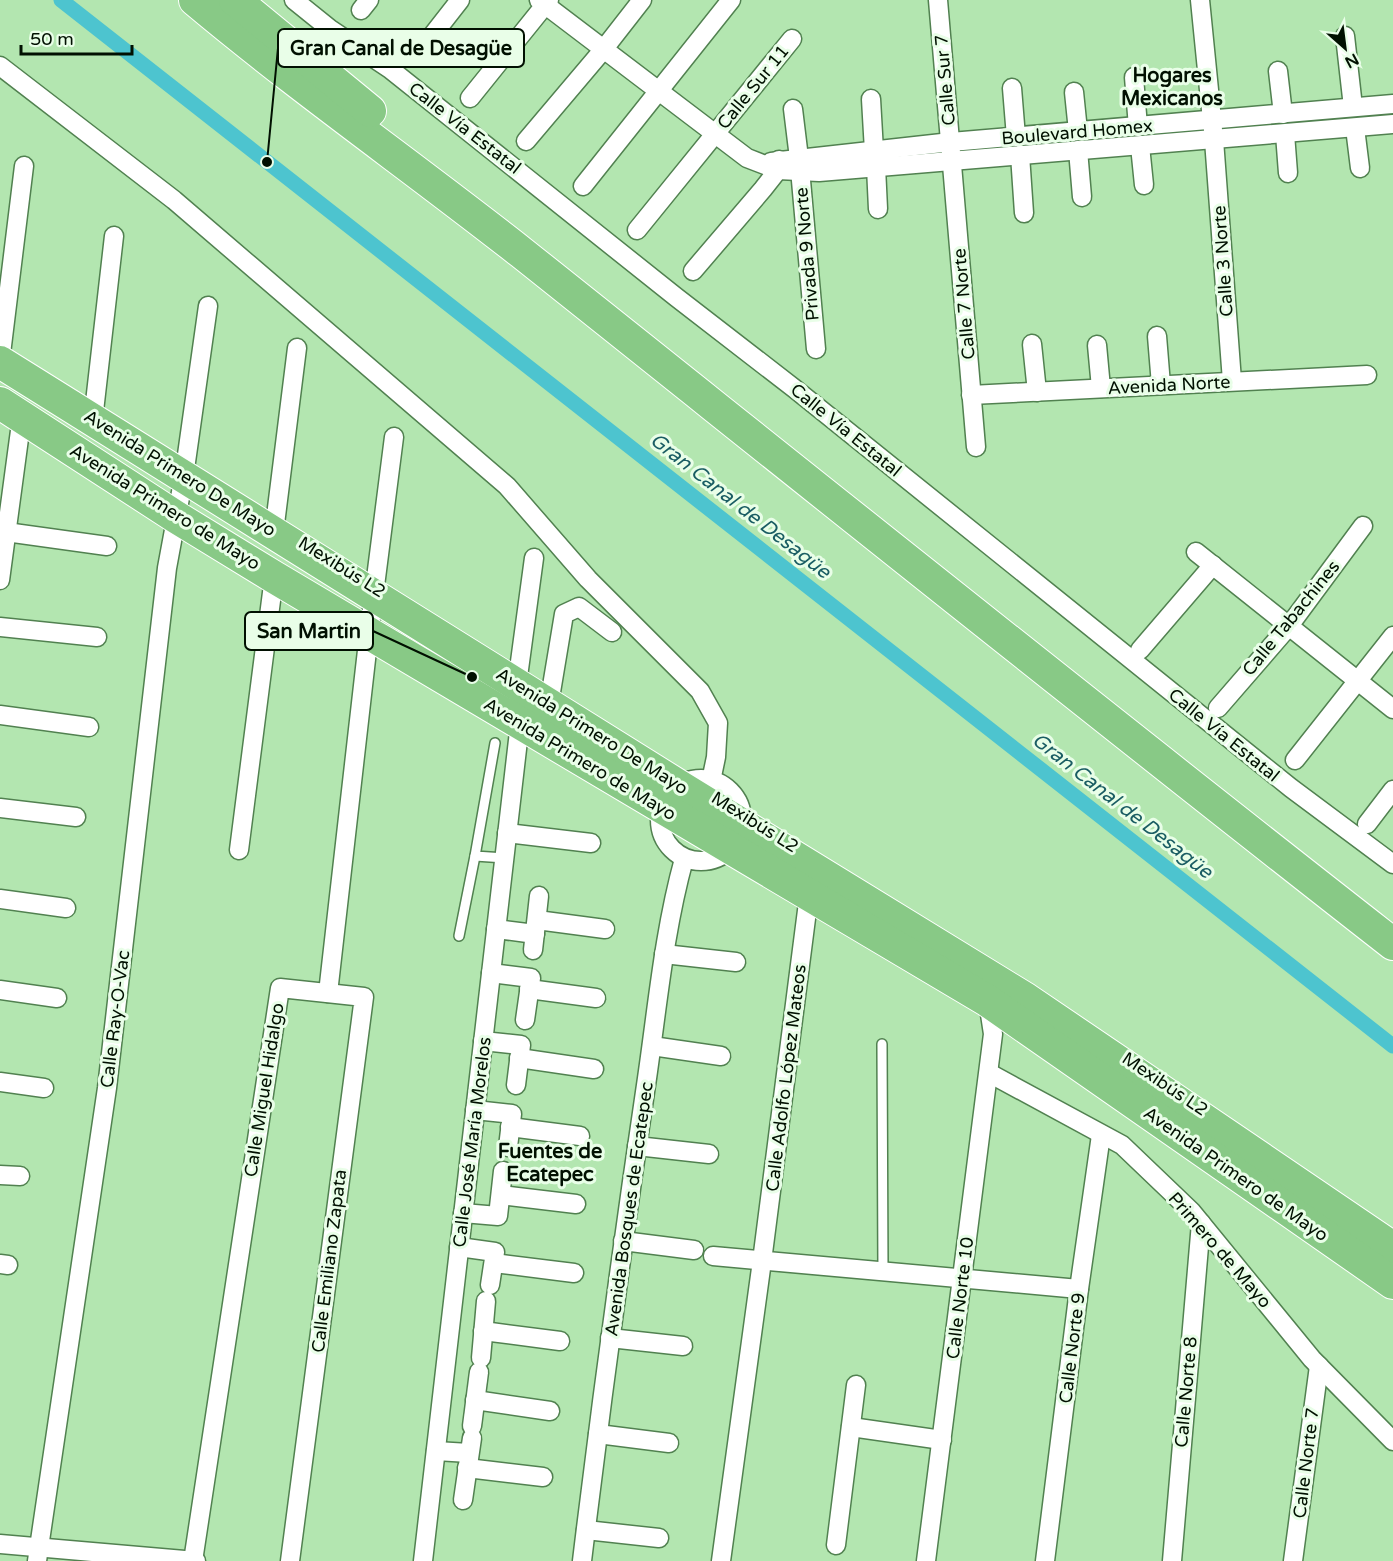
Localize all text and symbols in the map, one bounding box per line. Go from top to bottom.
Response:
scale bar [21,18,132,56]
north arrow [1315,18,1375,78]
text: 50 m [30,28,74,50]
callout: Gran Canal de Desagüe [278,29,524,67]
street label: Calle Sur 7 [930,34,960,126]
text: Gran Canal de Desagüe [290,37,512,61]
street label: Calle Sur 11 [712,40,794,134]
text: N [1341,49,1362,72]
district label: Hogares Mexicanos [1121,64,1223,111]
street label: Calle Vía Estatal [405,77,525,179]
street label: Boulevard Homex [1000,114,1154,150]
street label: Privada 9 Norte [790,186,824,322]
street label: Calle 3 Norte [1208,205,1238,317]
street label: Calle 7 Norte [948,248,980,360]
street label: Avenida Norte [1107,371,1231,399]
street label: Calle Vía Estatal [786,379,906,481]
street label: Avenida Primero De Mayo [80,405,280,541]
water label: Gran Canal de Desagüe [645,428,836,585]
street label: Avenida Primero de Mayo [66,439,264,575]
street label: Mexibús L2 [294,532,390,602]
street label: Calle Tabachines [1238,556,1344,680]
callout: San Martin [245,612,373,650]
text: San Martin [257,620,361,644]
street label: Avenida Primero De Mayo [492,663,692,799]
street label: Calle Vía Estatal [1164,684,1284,786]
street label: Avenida Primero de Mayo [480,693,680,825]
water label: Gran Canal de Desagüe [1027,728,1218,885]
street label: Mexibús L2 [707,787,803,857]
street label: Calle Ray-O-Vac [96,949,134,1089]
street label: Calle Adolfo López Mateos [761,963,811,1193]
street label: Calle Miguel Hidalgo [239,1001,289,1179]
street label: Calle José María Morelos [448,1035,496,1249]
street label: Mexibús L2 [1118,1047,1212,1121]
street label: Avenida Bosques de Ecatepec [600,1080,658,1338]
street label: Avenida Primero de Mayo [1139,1102,1333,1246]
district label: Fuentes de Ecatepec [498,1140,602,1187]
street label: Calle Emiliano Zapata [307,1168,351,1354]
street label: Primero de Mayo [1164,1188,1276,1312]
street label: Calle Norte 10 [942,1236,978,1360]
street label: Calle Norte 9 [1054,1291,1090,1405]
street label: Calle Norte 8 [1170,1336,1202,1448]
street label: Calle Norte 7 [1288,1406,1324,1520]

